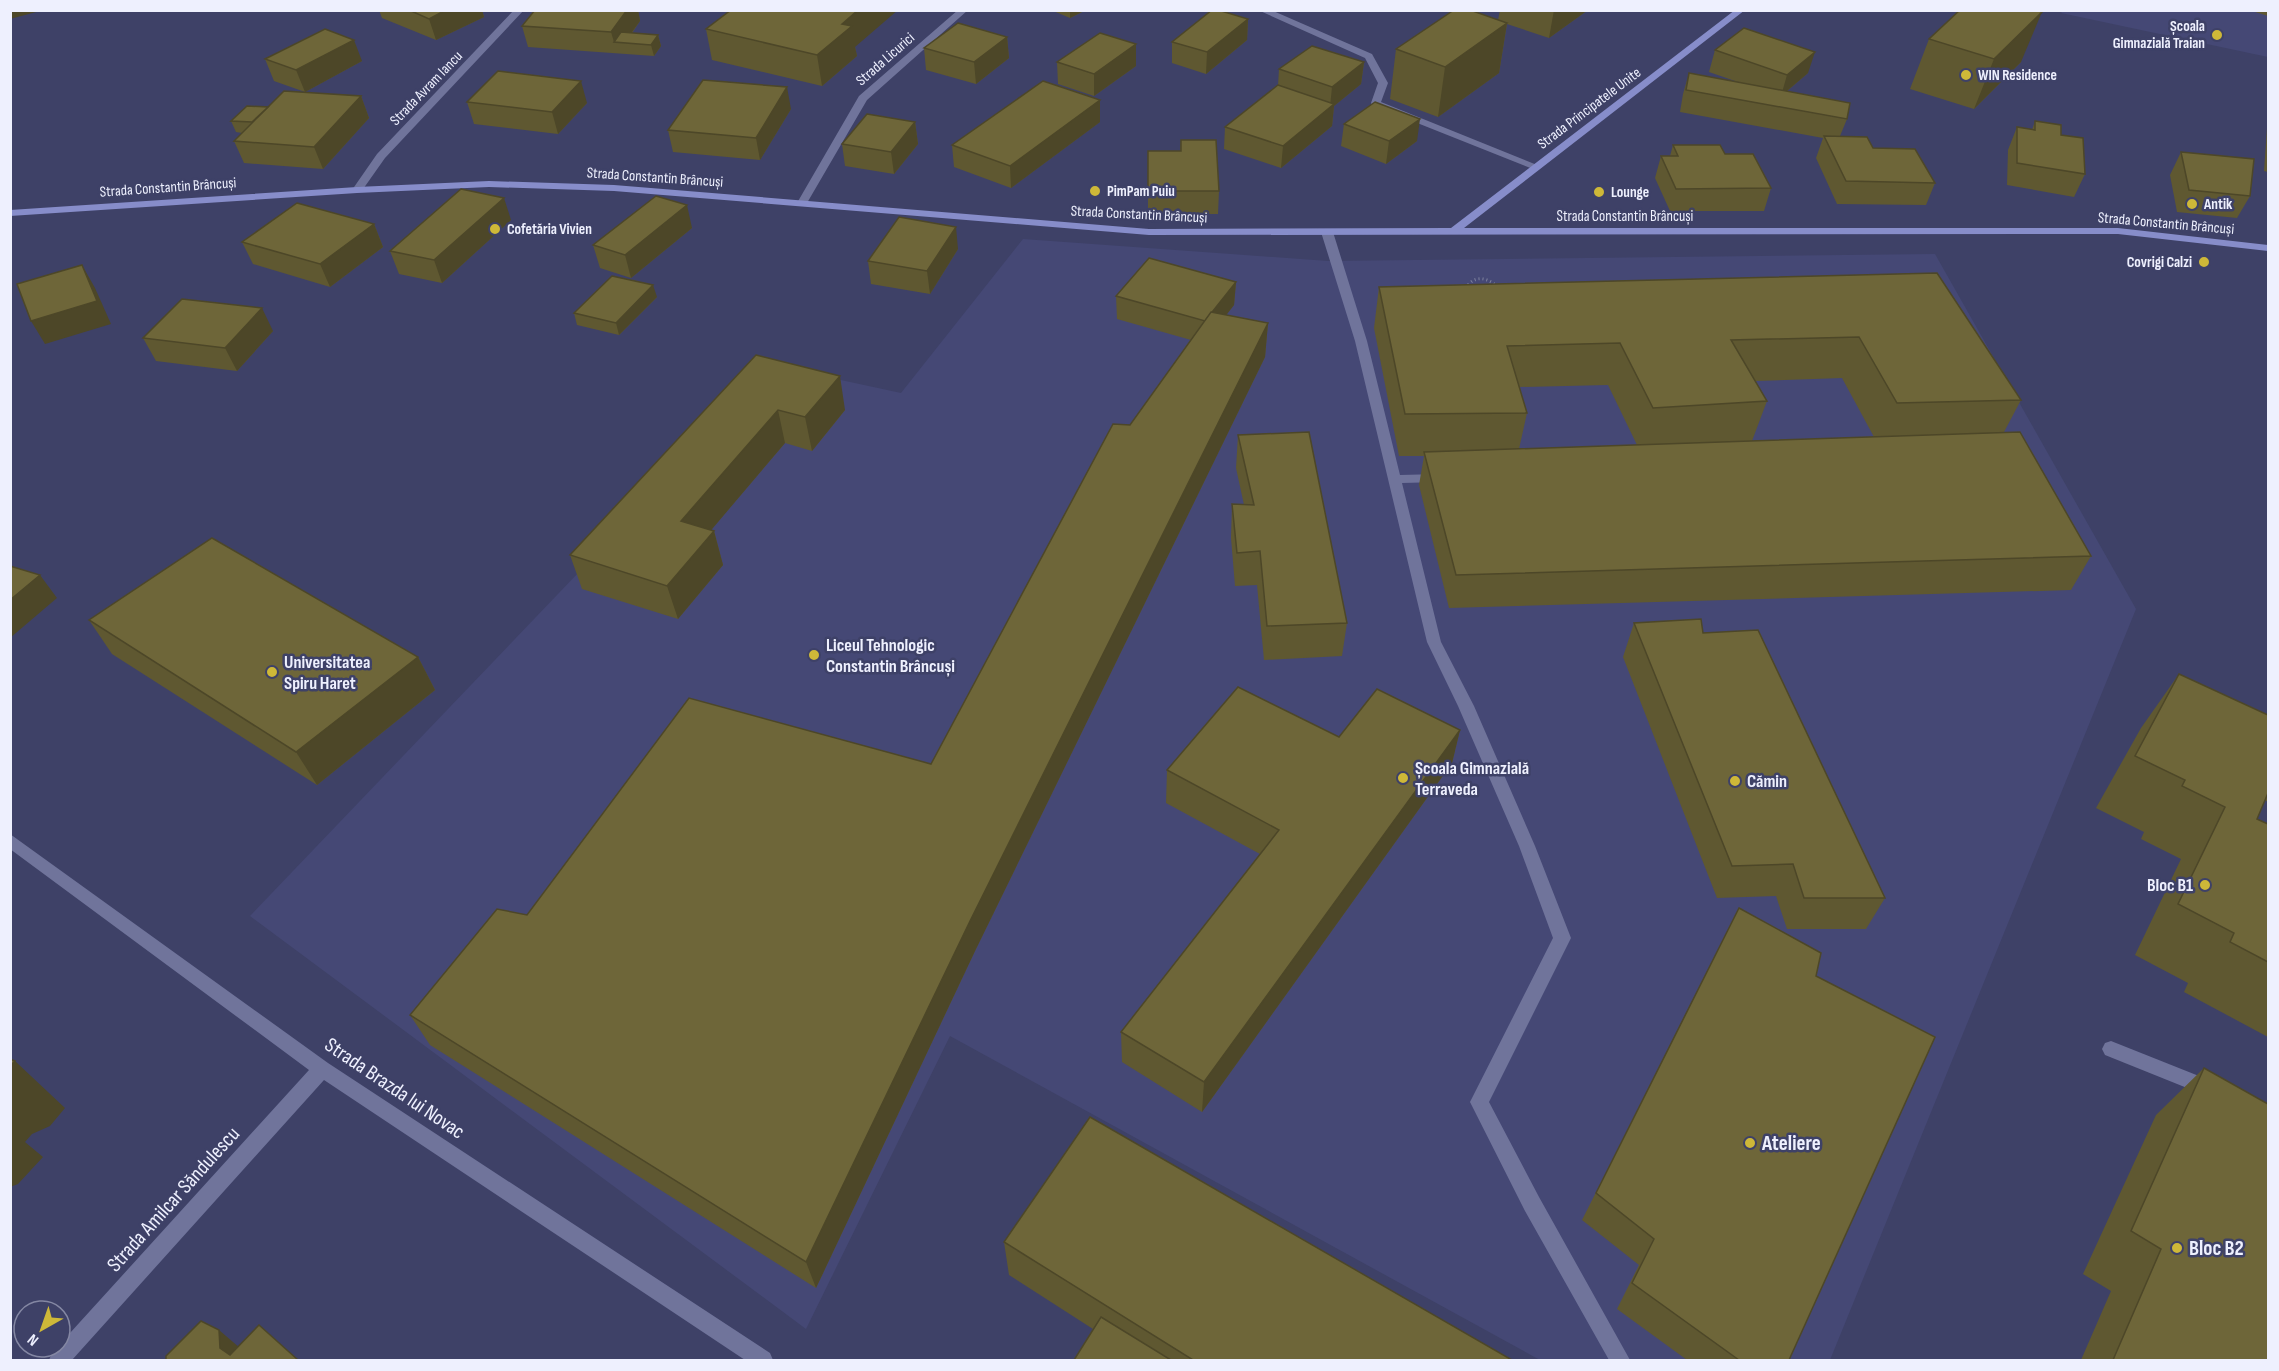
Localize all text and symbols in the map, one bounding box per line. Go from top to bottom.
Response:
place label: Școala Gimnazială Traian [2113,17,2205,53]
marker: Școala Gimnazială Traian [2210,28,2224,42]
street label: Strada Licurici [852,29,919,90]
street label: Strada Avram Iancu [386,47,467,130]
street label: Strada Principatele Unite [1534,63,1645,154]
place label: WIN Residence [1978,66,2057,85]
marker: WIN Residence [1959,68,1973,82]
street label: Strada Constantin Brâncuși [586,163,724,192]
street label: Strada Constantin Brâncuși [99,173,237,202]
place label: PimPam Puiu [1107,182,1175,201]
place label: Lounge [1611,183,1649,202]
marker: PimPam Puiu [1088,184,1102,198]
marker: Lounge [1592,185,1606,199]
place label: Antik [2203,195,2233,214]
marker: Antik [2185,197,2199,211]
street label: Strada Constantin Brâncuși [1070,201,1208,228]
street label: Strada Constantin Brâncuși [1557,207,1694,226]
street label: Strada Constantin Brâncuși [2097,208,2235,239]
place label: Cofetăria Vivien [507,220,592,239]
marker: Cofetăria Vivien [488,222,502,236]
place label: Covrigi Calzi [2127,253,2192,272]
marker: Covrigi Calzi [2197,255,2211,269]
place label: Liceul Tehnologic Constantin Brâncuși [826,635,955,677]
marker: Liceul Tehnologic Constantin Brâncuși [807,648,821,662]
place label: Universitatea Spiru Haret [284,652,370,694]
marker: Universitatea Spiru Haret [265,665,279,679]
place label: Școala Gimnazială Terraveda [1415,758,1529,800]
marker: Școala Gimnazială Terraveda [1396,771,1410,785]
place label: Cămin [1747,771,1787,792]
marker: Cămin [1728,774,1742,788]
place label: Bloc B1 [2147,875,2193,896]
marker: Bloc B1 [2198,878,2212,892]
street label: Strada Brazda lui Novac [320,1032,469,1144]
street label: Strada Amilcar Săndulescu [102,1122,245,1277]
place label: Ateliere [1761,1131,1821,1156]
marker: Ateliere [1743,1136,1757,1150]
place label: Bloc B2 [2189,1236,2244,1261]
marker: Bloc B2 [2170,1241,2184,1255]
north arrow [12,1299,72,1359]
text: N [24,1329,43,1349]

